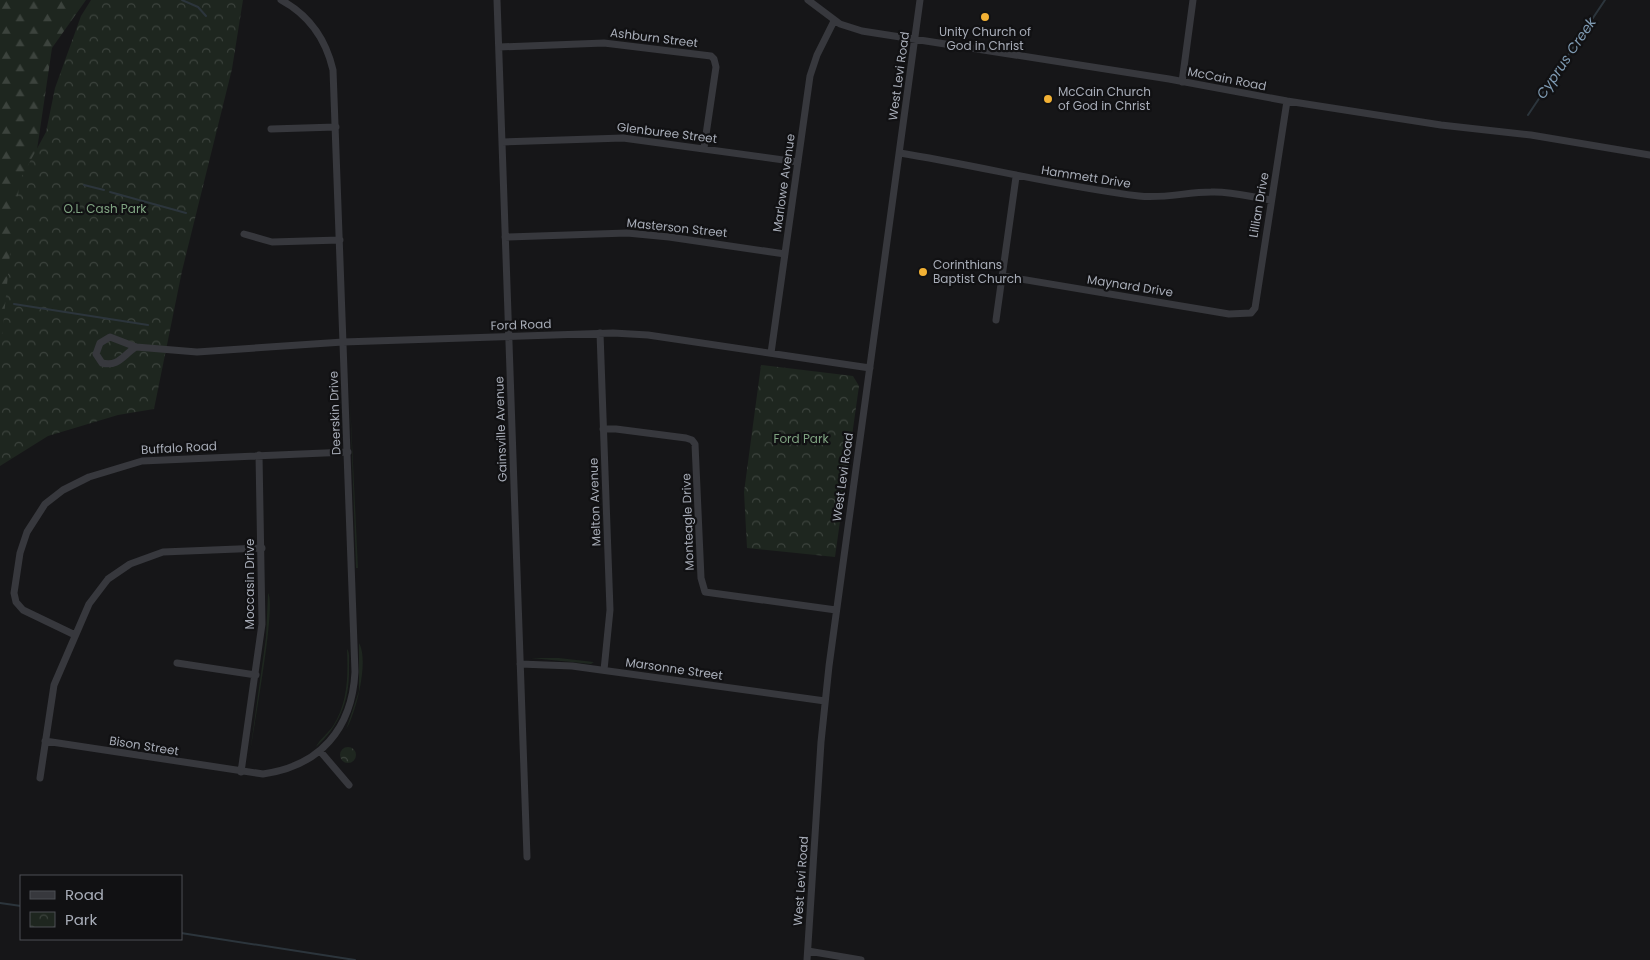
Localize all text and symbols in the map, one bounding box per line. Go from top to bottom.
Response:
marker: Unity Church of God in Christ [979,11,991,23]
water label: Cyprus Creek [1531,13,1601,103]
place label: Unity Church of God in Christ [939,23,1031,54]
street label: Ashburn Street [609,24,699,51]
street label: West Levi Road [884,30,913,122]
street label: McCain Road [1186,63,1268,94]
place label: McCain Church of God in Christ [1058,83,1151,114]
marker: McCain Church of God in Christ [1042,93,1054,105]
street label: Glenburee Street [616,118,718,147]
street label: Marlowe Avenue [768,133,799,233]
street label: Hammett Drive [1040,161,1132,192]
street label: Lillian Drive [1244,171,1273,239]
park label: O.L. Cash Park [63,200,147,217]
street label: Masterson Street [626,214,728,241]
place label: Corinthians Baptist Church [933,256,1022,287]
marker: Corinthians Baptist Church [917,266,929,278]
street label: Maynard Drive [1086,270,1174,301]
street label: Ford Road [490,315,552,334]
street label: Deerskin Drive [325,371,344,455]
street label: Gainsville Avenue [490,376,511,482]
park label: Ford Park [773,430,829,447]
street label: West Levi Road [828,431,857,523]
street label: Buffalo Road [141,437,217,458]
street label: Melton Avenue [584,457,605,547]
street label: Monteagle Drive [677,473,698,571]
street label: Moccasin Drive [241,539,258,629]
street label: Marsonne Street [624,653,724,684]
street label: Bison Street [108,732,180,759]
street label: West Levi Road [789,836,812,926]
legend [20,875,182,940]
text: Road [65,884,104,905]
text: Park [65,909,97,930]

